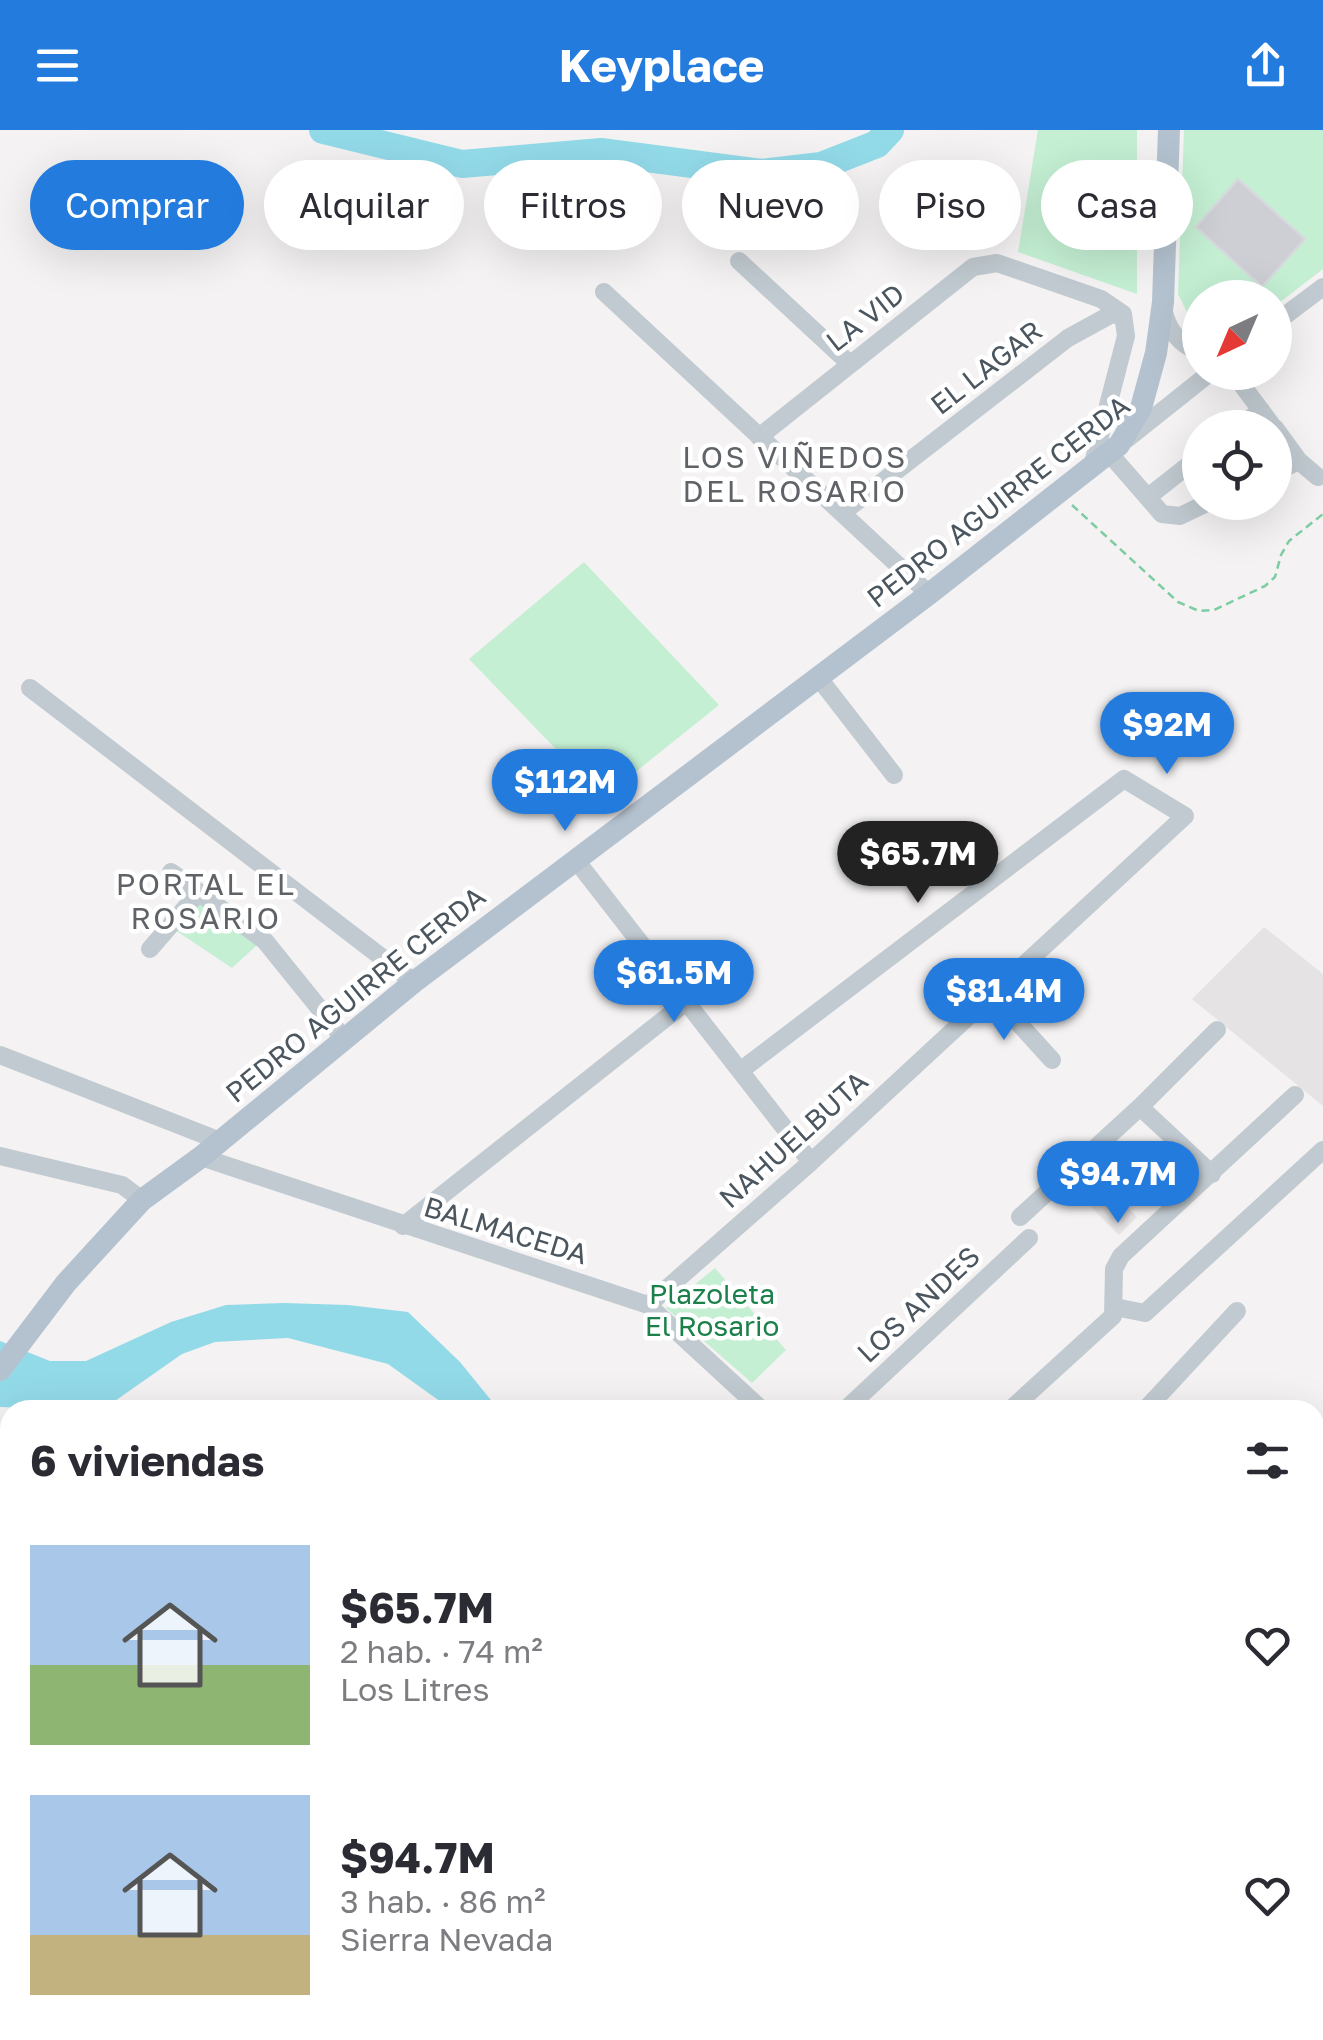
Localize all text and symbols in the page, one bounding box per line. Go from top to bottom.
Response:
icon: menu [30,38,85,93]
text: Keyplace [559,38,764,92]
icon: share [1238,38,1293,93]
chip: Comprar [30,160,244,250]
chip: Alquilar [264,160,464,250]
chip: Filtros [484,160,662,250]
chip: Nuevo [682,160,859,250]
chip: Piso [879,160,1021,250]
chip: Casa [1041,160,1193,250]
street label: LA VID [819,276,911,358]
north arrow [1182,280,1292,390]
map controls [1182,280,1292,520]
street label: EL LAGAR [924,313,1048,421]
street label: PEDRO AGUIRRE CERDA [860,388,1136,614]
button: locate [1182,410,1292,520]
district label: LOS VIÑEDOS DEL ROSARIO [682,439,908,509]
pin: $92M [1108,692,1226,777]
text: $92M [1122,705,1212,743]
pin: $112M [495,749,635,834]
text: $112M [514,762,616,800]
pin: $65.7M [837,821,999,906]
text: $65.7M [859,834,977,872]
district label: PORTAL EL ROSARIO [116,866,296,936]
street label: PEDRO AGUIRRE CERDA [219,879,491,1109]
pin: $61.5M [593,940,755,1025]
text: $61.5M [616,953,732,991]
pin: $81.4M [923,958,1085,1043]
text: $81.4M [945,971,1063,1009]
street label: NAHUELBUTA [712,1064,874,1214]
pin: $94.7M [1037,1141,1199,1226]
text: $94.7M [1059,1154,1177,1192]
street label: BALMACEDA [420,1189,592,1271]
street label: LOS ANDES [850,1239,986,1369]
park label: Plazoleta El Rosario [645,1277,779,1342]
icon: filters [1240,1433,1295,1488]
text: 6 viviendas [30,1435,265,1485]
text: $65.7M [340,1582,494,1632]
icon: home [110,1585,230,1705]
icon: heart [1240,1618,1295,1673]
text: 2 hab. · 74 m² [340,1632,543,1670]
text: Los Litres [340,1670,489,1708]
text: $94.7M [340,1832,495,1882]
icon: home [110,1835,230,1955]
icon: heart [1240,1868,1295,1923]
text: 3 hab. · 86 m² [340,1882,545,1920]
text: Sierra Nevada [340,1920,553,1958]

